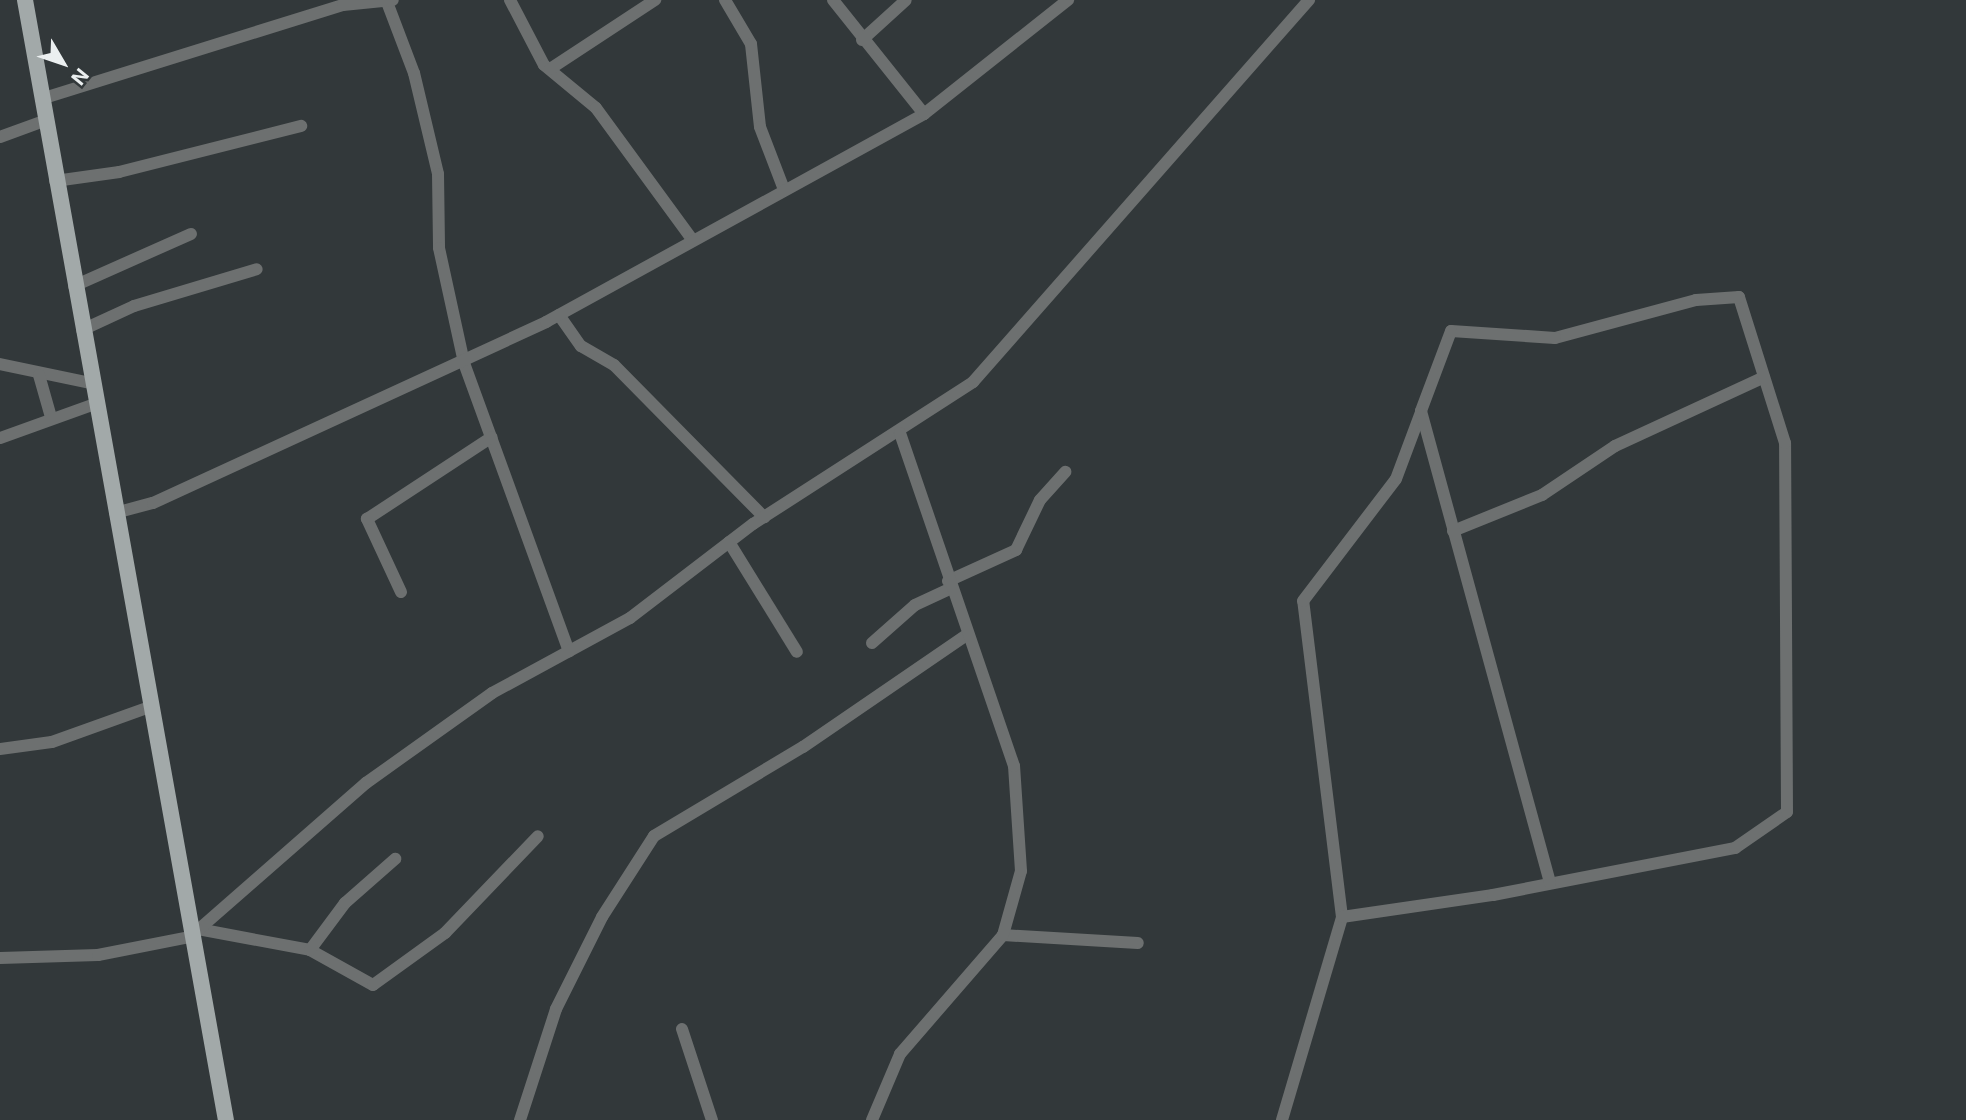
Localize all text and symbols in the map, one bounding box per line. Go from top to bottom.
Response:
north arrow [28,28,98,98]
text: N [66,64,93,89]

